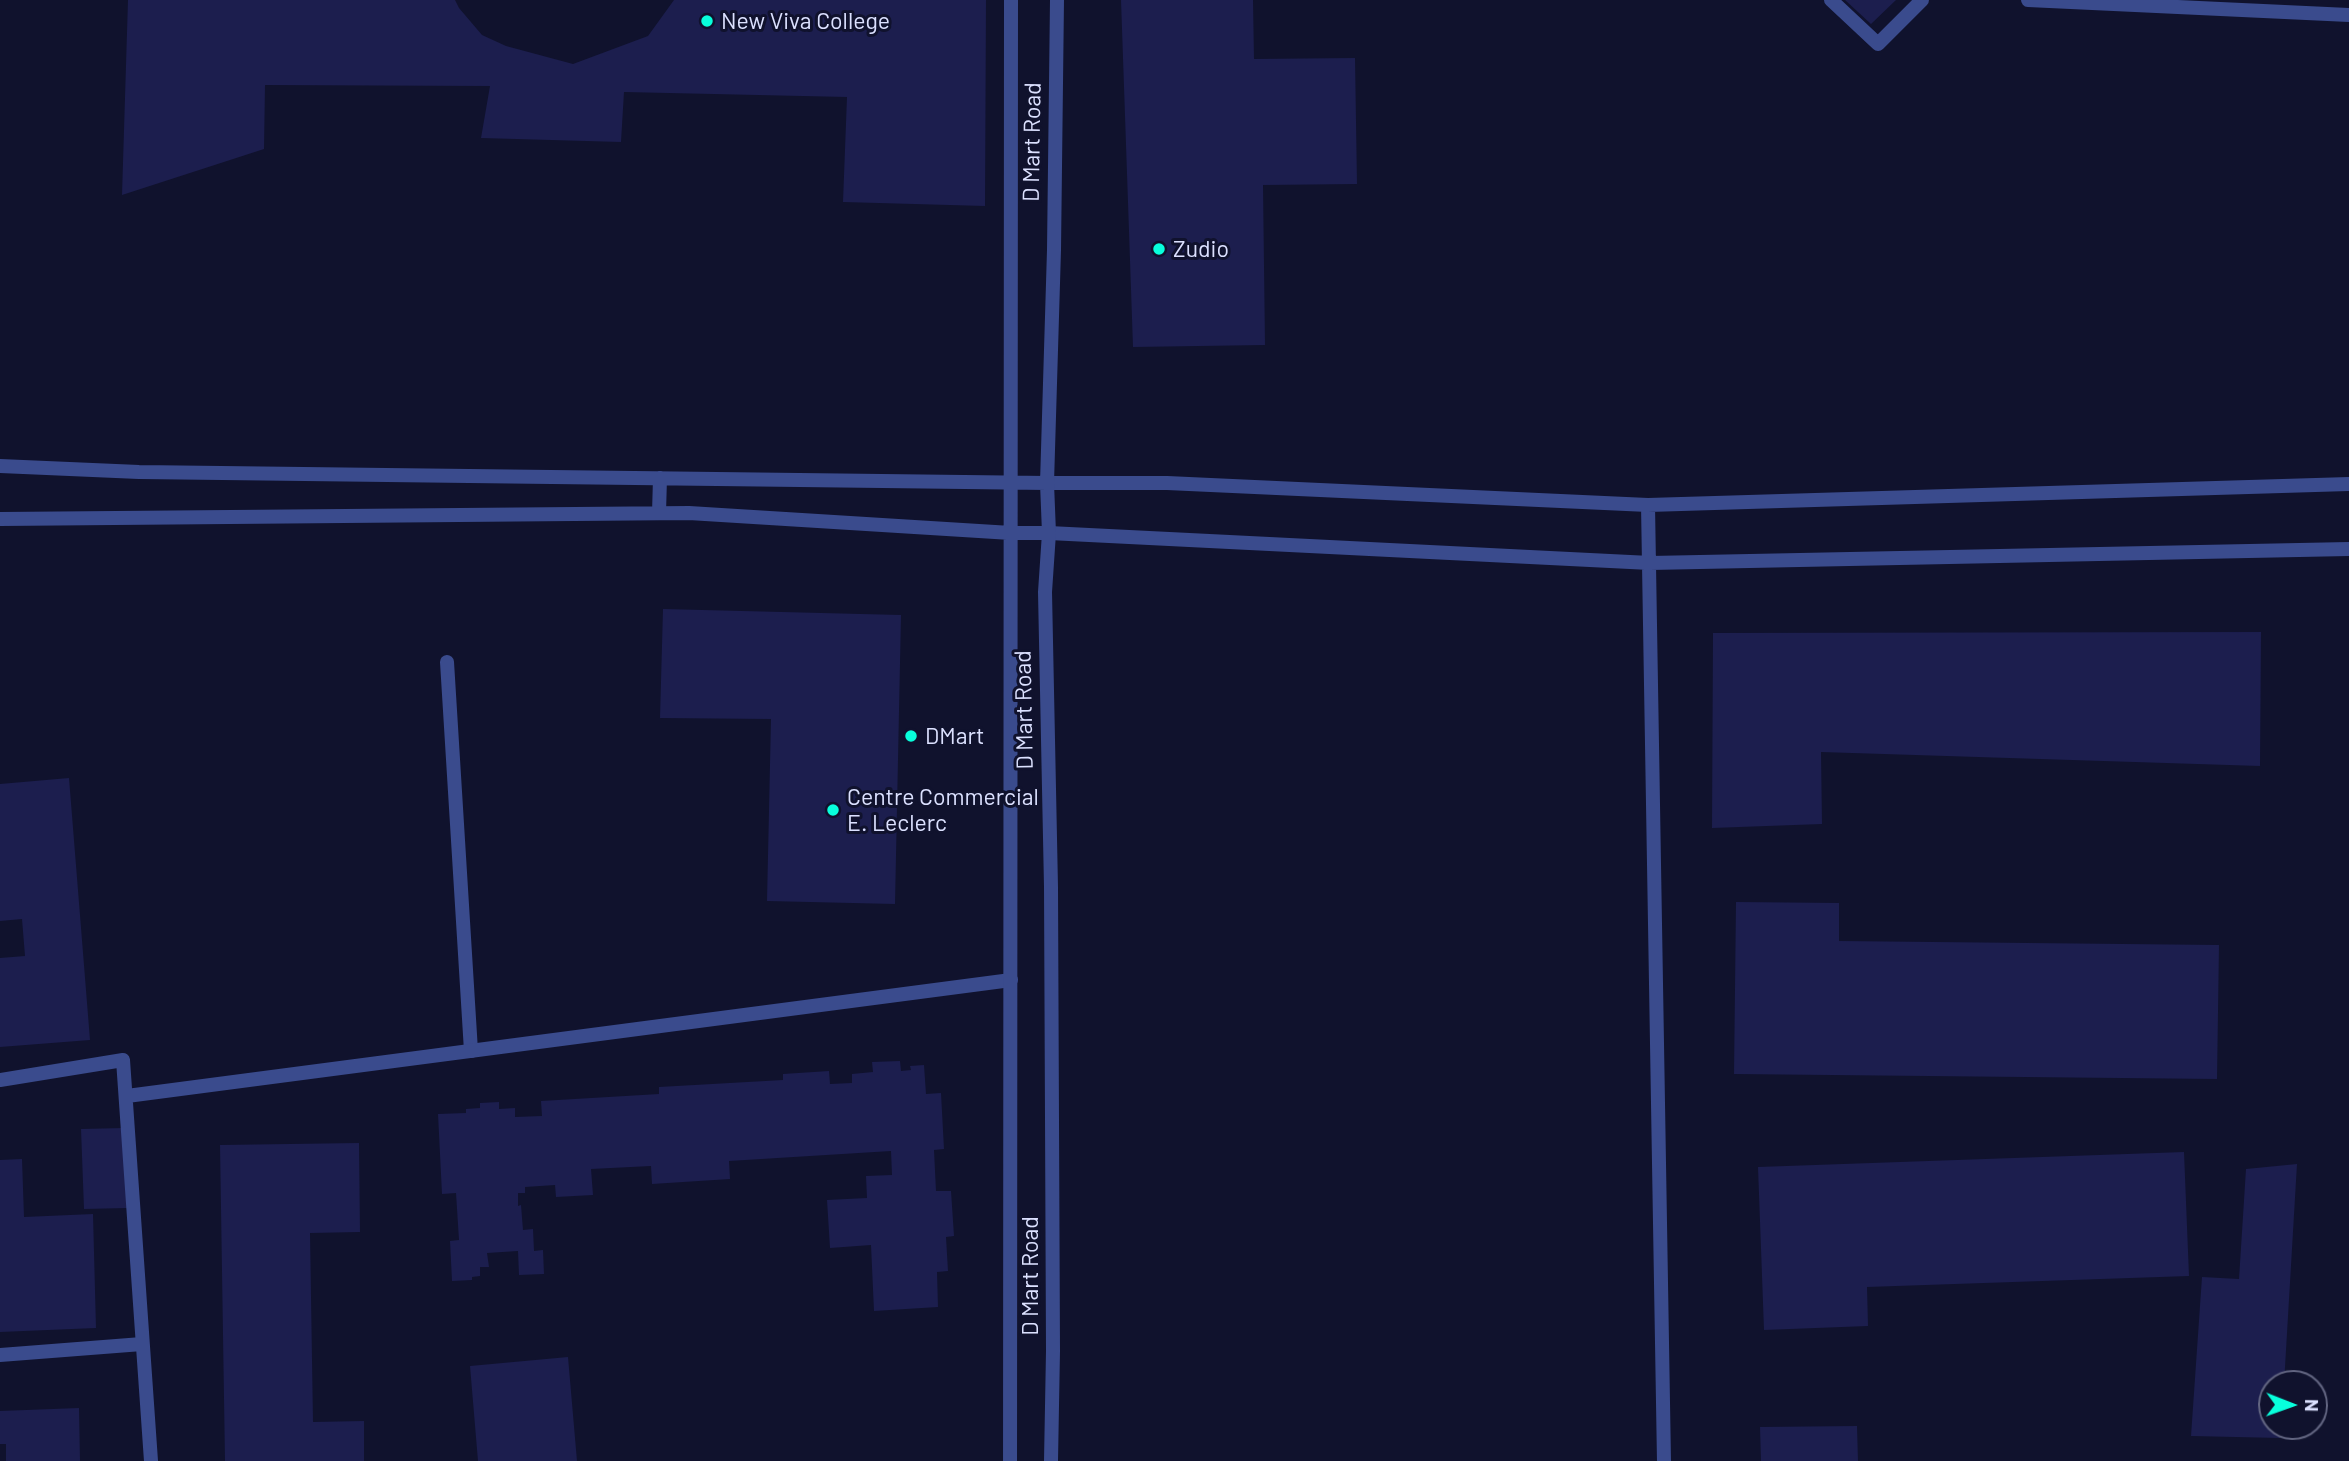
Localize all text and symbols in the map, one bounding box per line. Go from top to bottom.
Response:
place label: New Viva College [721,7,890,35]
marker: New Viva College [699,13,715,29]
street label: D Mart Road [1017,82,1047,202]
place label: Zudio [1173,235,1229,263]
marker: Zudio [1151,241,1167,257]
street label: D Mart Road [1009,650,1039,770]
place label: DMart [925,722,984,750]
marker: DMart [903,728,919,744]
place label: Centre Commercial E. Leclerc [847,783,1039,837]
marker: Centre Commercial E. Leclerc [825,802,841,818]
street label: D Mart Road [1016,1216,1044,1336]
north arrow [2258,1370,2328,1440]
text: N [2301,1399,2324,1412]

